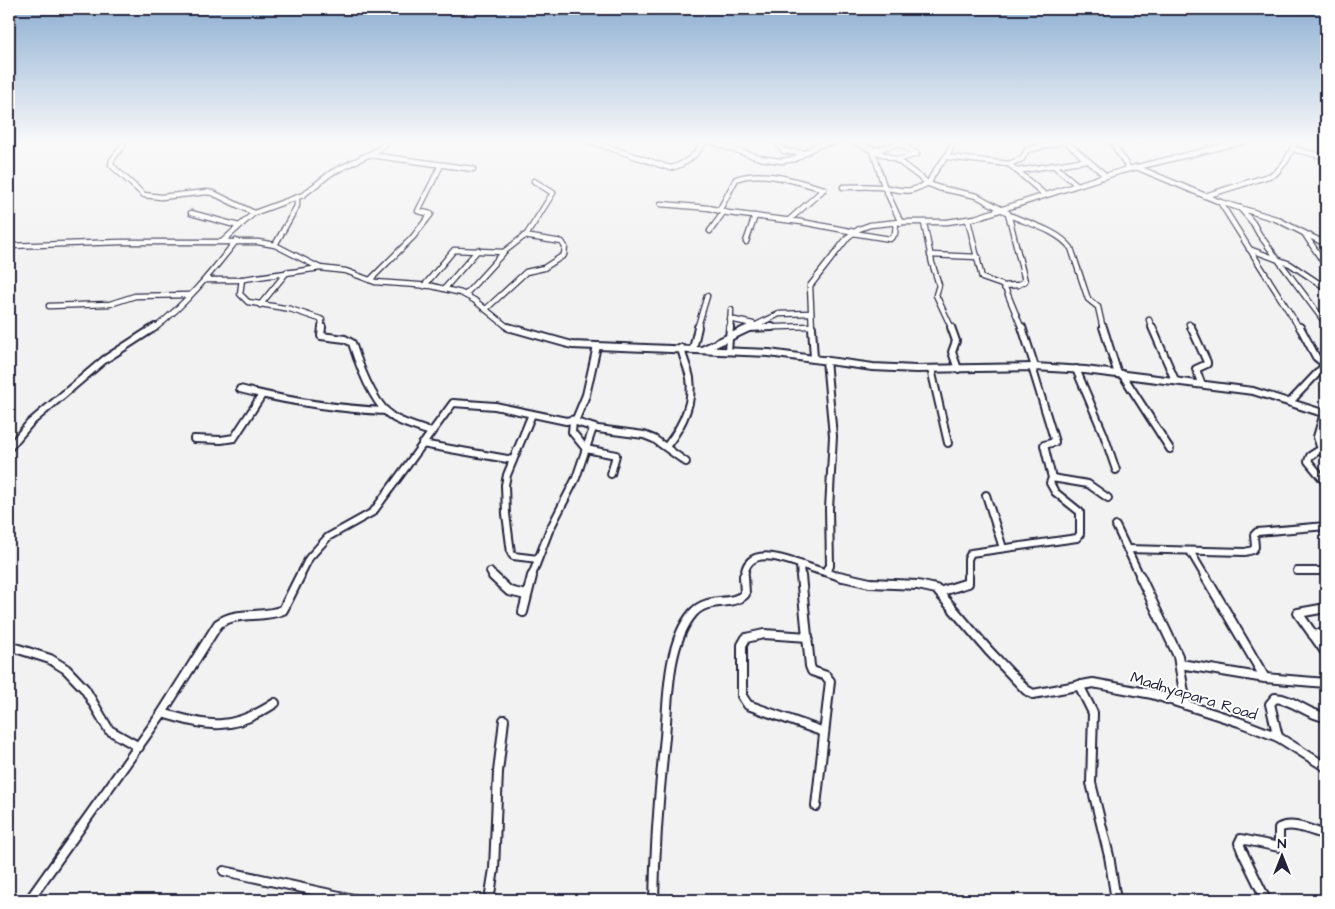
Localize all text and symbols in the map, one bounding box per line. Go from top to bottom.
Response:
street label: Madhyapara Road [1128,666,1260,727]
north arrow [1258,832,1308,882]
text: N [1278,834,1287,854]

